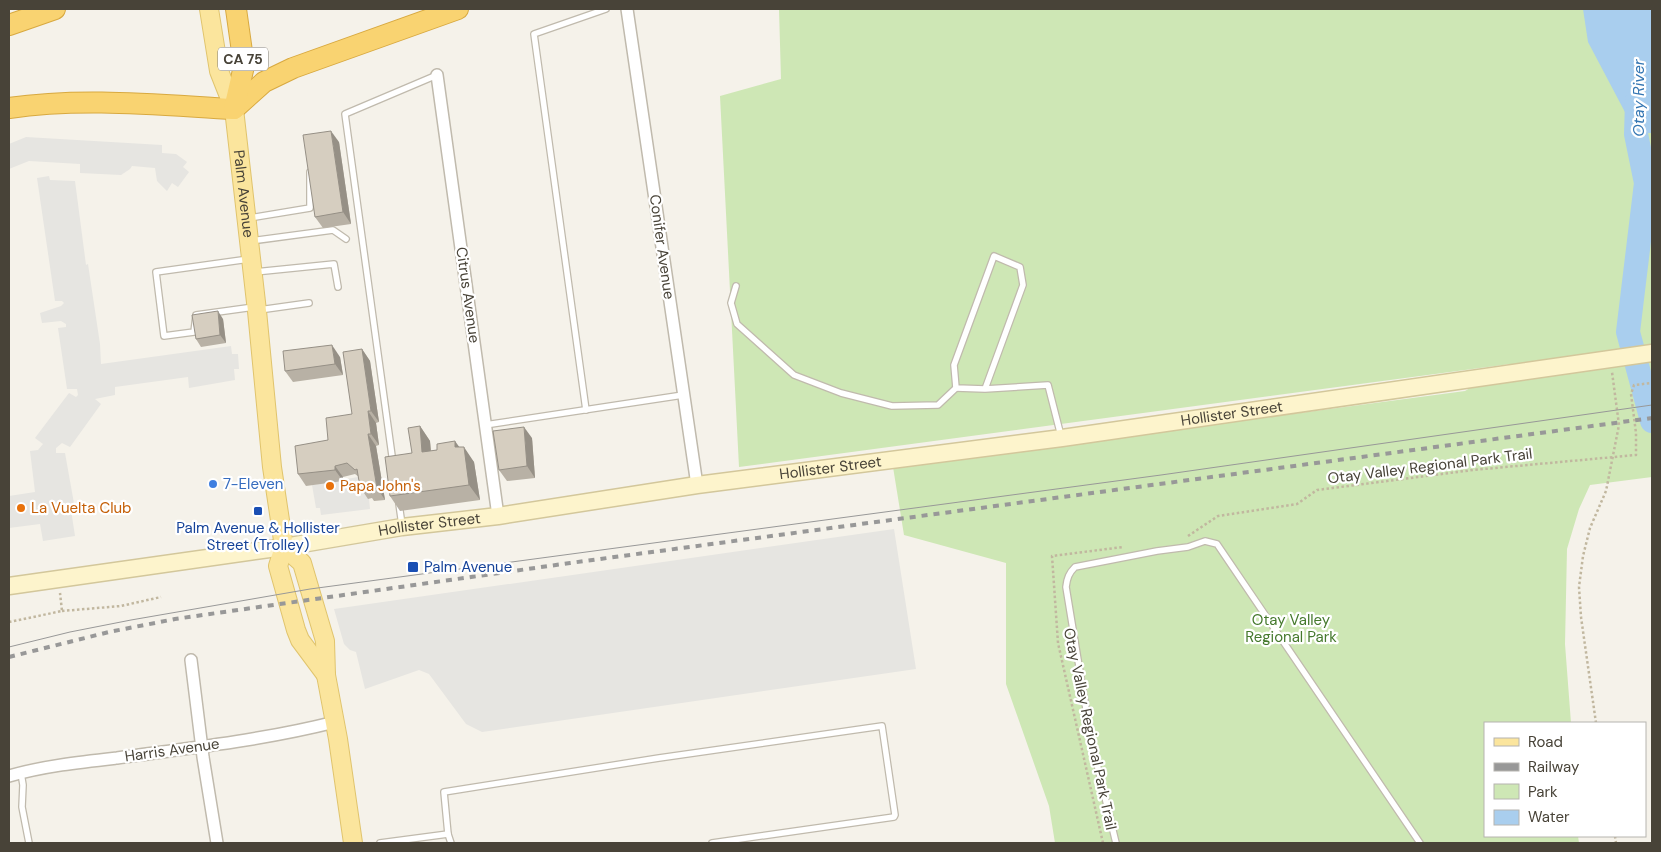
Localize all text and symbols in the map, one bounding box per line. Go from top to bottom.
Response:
road number: CA 75 [218,48,268,70]
water label: Otay River [1628,58,1649,137]
street label: Palm Avenue [229,149,259,239]
street label: Conifer Avenue [645,193,679,301]
street label: Citrus Avenue [451,246,485,344]
street label: Hollister Street [1179,396,1284,431]
street label: Otay Valley Regional Park Trail [1327,444,1533,488]
street label: Hollister Street [778,451,883,484]
place label: 7-Eleven [223,474,283,494]
place label: Papa John's [340,476,421,496]
marker: 7-Eleven [207,478,219,490]
marker: Papa John's [324,480,336,492]
place label: La Vuelta Club [31,498,132,518]
marker: La Vuelta Club [15,502,27,514]
marker: Palm Avenue & Hollister Street (Trolley) [252,505,264,517]
street label: Hollister Street [377,508,482,541]
place label: Palm Avenue & Hollister Street (Trolley) [176,518,340,555]
place label: Palm Avenue [424,557,512,577]
marker: Palm Avenue [406,560,420,574]
park label: Otay Valley Regional Park [1245,610,1337,647]
street label: Otay Valley Regional Park Trail [1059,626,1121,832]
legend [1484,722,1646,837]
text: Road [1528,732,1563,752]
street label: Harris Avenue [123,733,221,767]
text: Railway [1528,757,1580,777]
text: Park [1528,782,1558,802]
text: Water [1528,807,1570,827]

